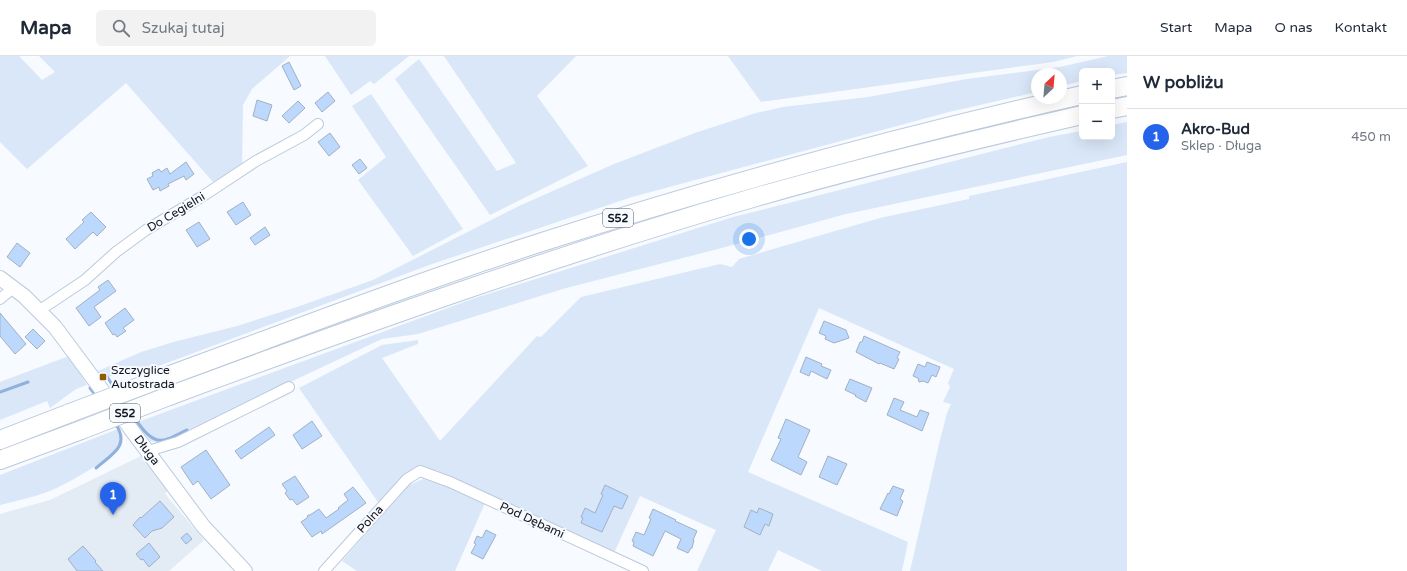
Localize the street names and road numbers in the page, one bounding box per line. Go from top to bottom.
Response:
street label: Do Cegielni [145,189,207,235]
road number: S52 [603,209,633,227]
road number: S52 [110,404,140,422]
street label: Długa [131,432,163,468]
street label: Pod Dębami [497,499,567,541]
street label: Polna [354,502,386,536]

